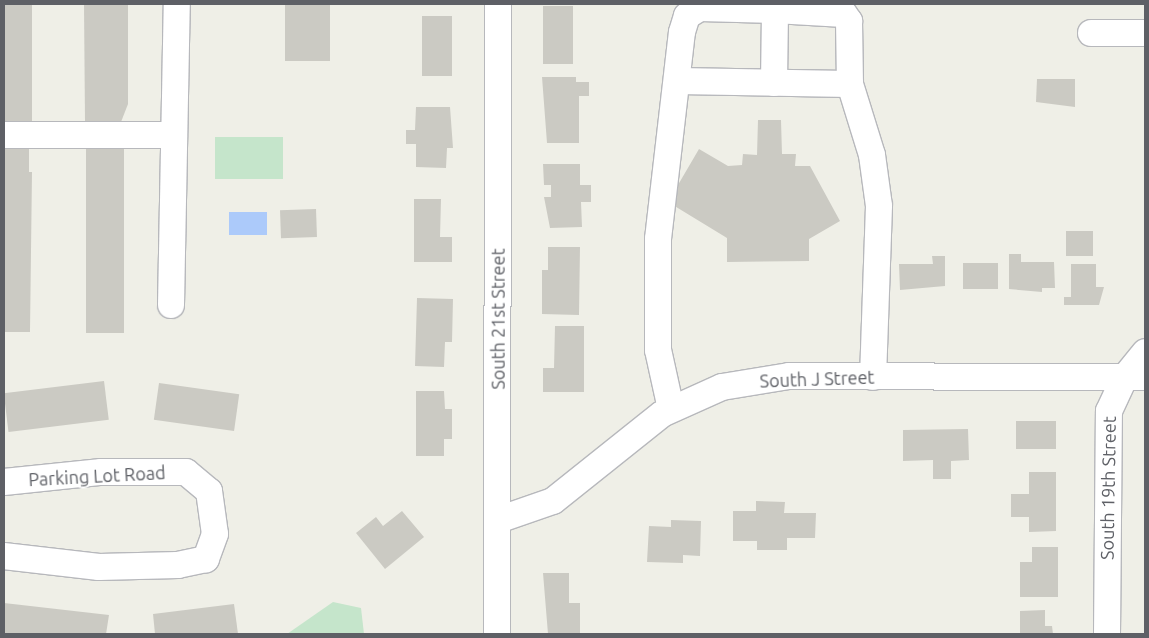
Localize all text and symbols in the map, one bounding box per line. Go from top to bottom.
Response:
street label: South 21st Street [487,248,509,390]
street label: South J Street [759,366,875,392]
street label: South 19th Street [1096,416,1120,560]
street label: Parking Lot Road [28,462,166,490]

